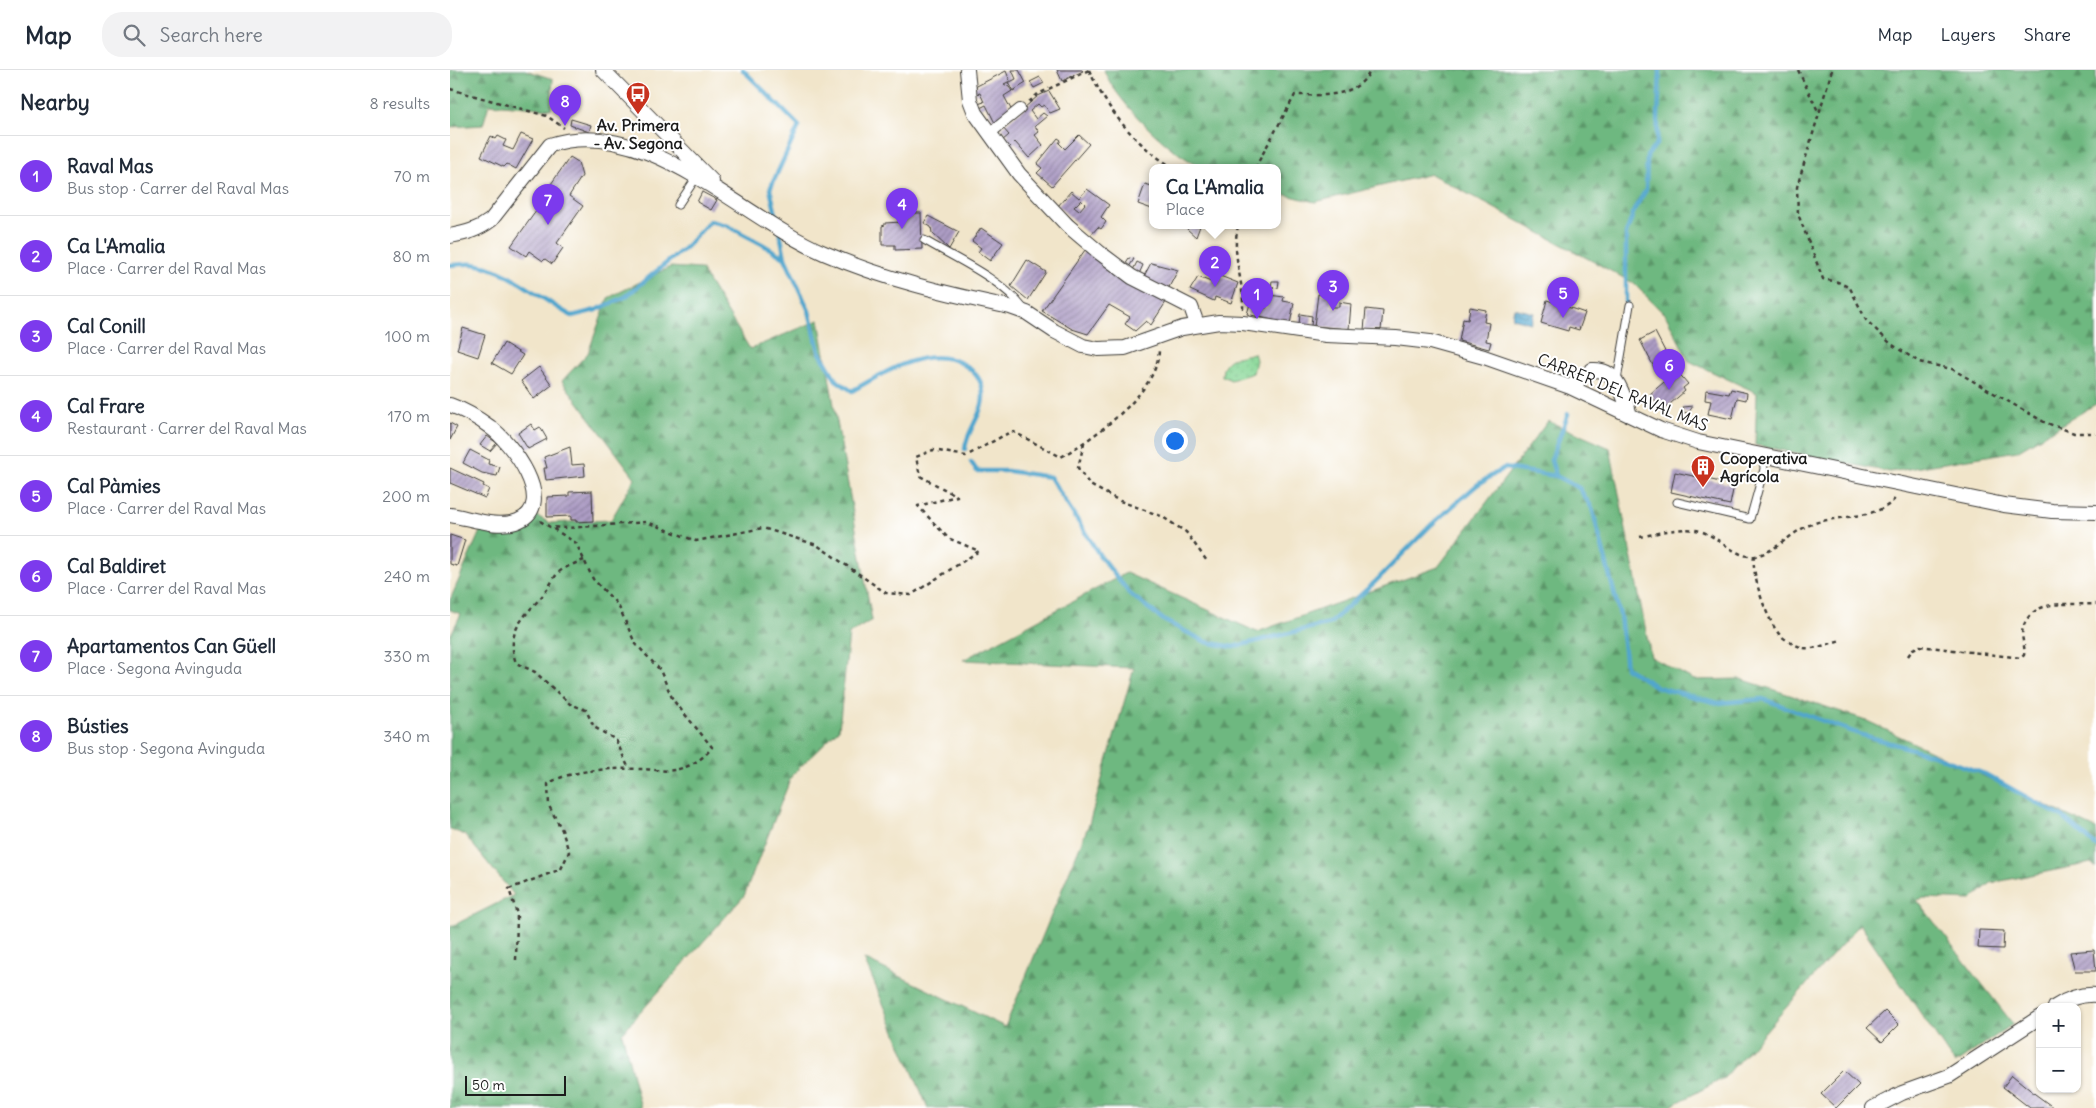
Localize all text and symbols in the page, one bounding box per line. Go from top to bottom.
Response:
search box [102,12,452,57]
text: Map [25,20,72,50]
icon: search [120,21,148,49]
text: Search here [160,23,263,47]
text: Map [1877,23,1912,46]
text: Layers [1940,23,1996,46]
text: Share [2024,23,2071,46]
bus stop icon: Av. Primera - Av. Segona [625,81,651,115]
pin: 8 [549,85,581,126]
text: Nearby [20,89,90,116]
text: 8 results [369,93,430,113]
place label: Av. Primera - Av. Segona [593,115,683,154]
text: Raval Mas [67,154,153,178]
popup [1149,164,1281,229]
text: 1 [33,166,39,186]
text: 70 m [394,166,430,186]
text: Ca L'Amalia [1166,175,1264,199]
text: Bus stop · Carrer del Raval Mas [67,178,289,198]
pin: 7 [532,184,564,225]
pin: 4 [886,188,918,229]
text: Place [1166,199,1205,219]
text: Ca L'Amalia [67,234,165,258]
text: 2 [32,246,40,266]
text: 80 m [392,246,430,266]
pin: 2 [1199,246,1231,287]
text: Place · Carrer del Raval Mas [67,258,266,278]
pin: 3 [1317,270,1349,311]
pin: 5 [1547,277,1579,318]
pin: 1 [1241,278,1273,319]
text: Cal Conill [67,314,146,338]
text: 3 [31,326,41,346]
text: 100 m [385,326,430,346]
text: Place · Carrer del Raval Mas [67,338,266,358]
street label: CARRER DEL RAVAL MAS [1535,349,1711,435]
pin: 6 [1653,349,1685,390]
text: Cal Frare [67,394,145,418]
text: 4 [31,406,41,426]
text: 170 m [387,406,430,426]
text: Restaurant · Carrer del Raval Mas [67,418,307,438]
your location [1162,428,1188,454]
place label: Cooperativa Agrícola [1720,448,1807,487]
building icon: Cooperativa Agrícola [1690,454,1716,488]
text: Cal Pàmies [67,474,161,498]
text: 5 [31,486,41,506]
text: 200 m [382,486,430,506]
text: Place · Carrer del Raval Mas [67,498,266,518]
text: Cal Baldiret [67,554,166,578]
text: 6 [31,566,41,586]
text: 240 m [384,566,430,586]
text: Place · Carrer del Raval Mas [67,578,266,598]
text: Apartamentos Can Güell [67,634,276,658]
text: 7 [32,646,40,666]
text: 330 m [383,646,430,666]
text: Place · Segona Avinguda [67,658,242,678]
text: Bústies [67,714,129,738]
text: 8 [31,726,41,746]
text: 340 m [383,726,430,746]
text: Bus stop · Segona Avinguda [67,738,265,758]
map controls [2036,1003,2081,1093]
button: + [2036,1003,2081,1048]
button: − [2036,1048,2081,1093]
scale bar [465,1073,566,1096]
text: 50 m [472,1076,505,1094]

